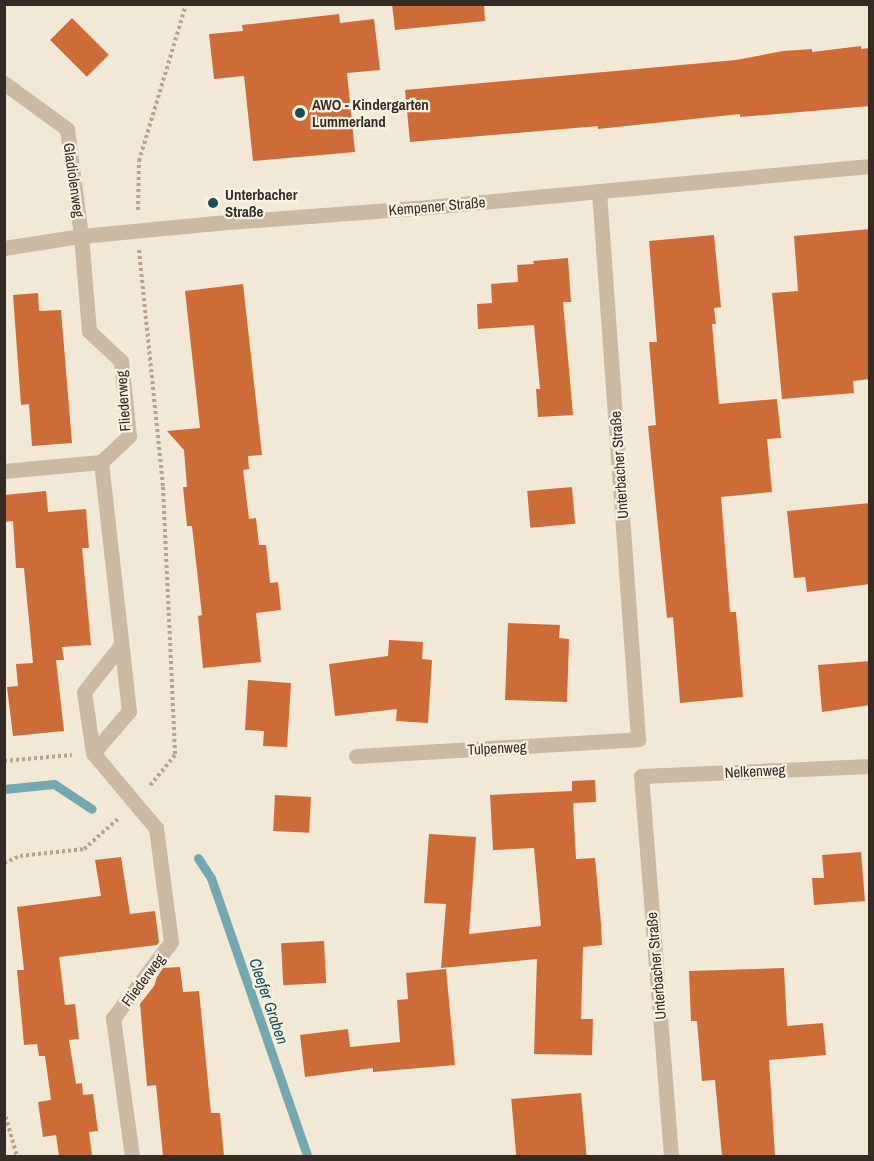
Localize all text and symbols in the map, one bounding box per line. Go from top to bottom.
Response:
place label: AWO - Kindergarten Lummerland [312,95,429,130]
marker: AWO - Kindergarten Lummerland [293,106,307,120]
street label: Gladiolenweg [60,142,88,218]
place label: Unterbacher Straße [225,185,297,220]
street label: Kempener Straße [388,193,486,219]
marker: Unterbacher Straße [206,196,220,210]
street label: Fliederweg [112,370,134,432]
street label: Unterbacher Straße [606,410,632,520]
street label: Tulpenweg [467,737,527,759]
street label: Nelkenweg [724,760,786,782]
street label: Unterbacher Straße [642,911,670,1021]
street label: Fliederweg [118,950,168,1010]
water label: Cleefer Graben [245,955,293,1047]

